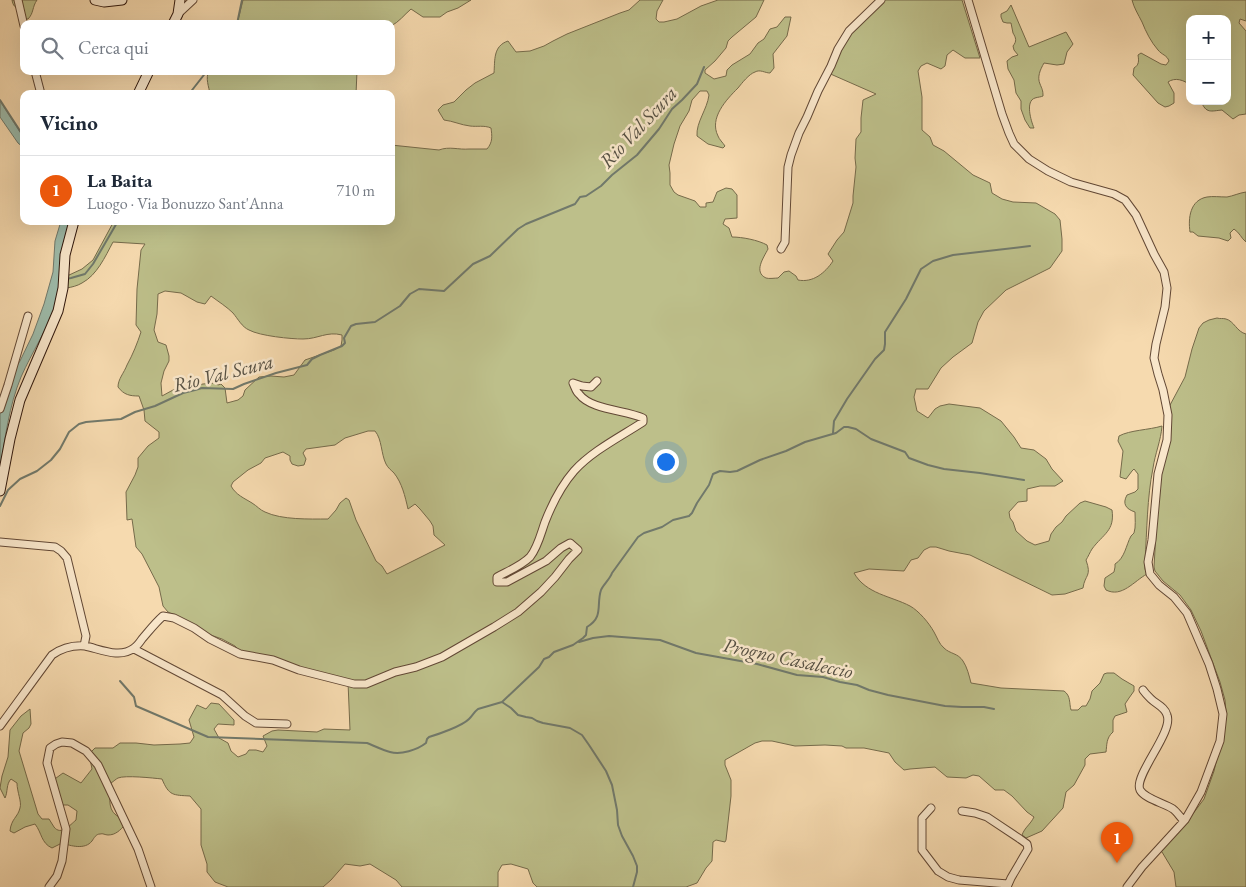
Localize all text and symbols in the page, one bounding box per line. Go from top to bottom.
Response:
map controls [1186,15,1231,105]
button: + [1186,15,1231,60]
search box [20,20,395,75]
icon: search [38,34,66,62]
text: Cerca qui [78,35,149,60]
button: − [1186,60,1231,105]
water label: Rio Val Scura [593,81,683,173]
text: Vicino [40,109,98,136]
text: La Baita [87,168,152,193]
text: 1 [52,180,60,201]
text: 710 m [336,180,375,201]
text: Luogo · Via Bonuzzo Sant'Anna [87,193,283,214]
water label: Rio Val Scura [170,348,276,398]
your location [653,449,679,475]
water label: Progno Casaleccio [721,632,856,685]
pin: 1 [1101,822,1133,863]

